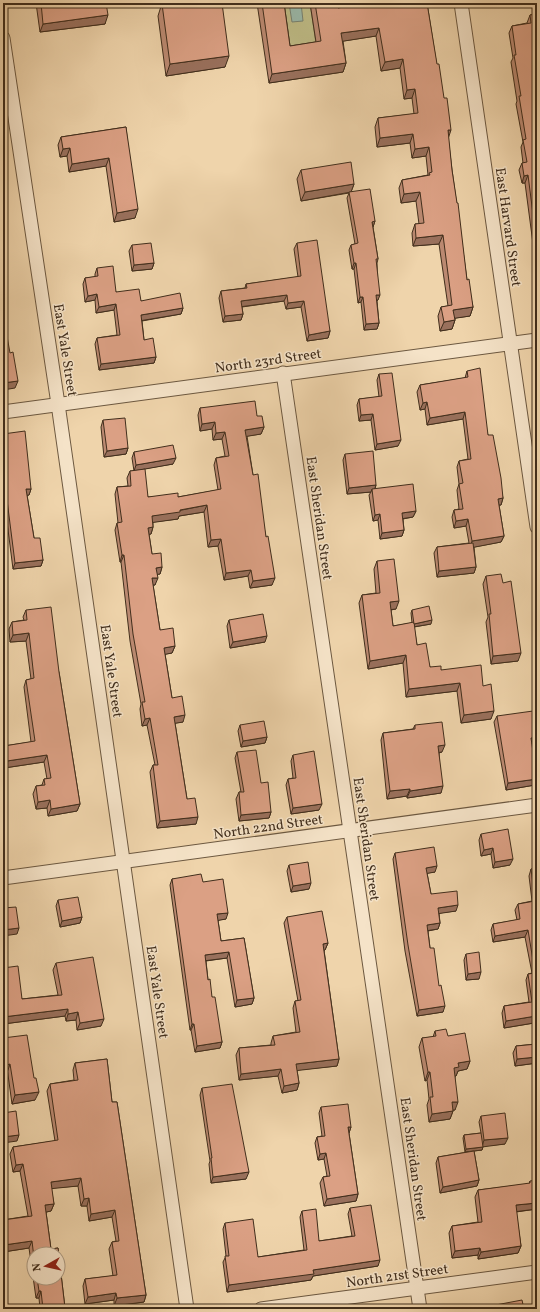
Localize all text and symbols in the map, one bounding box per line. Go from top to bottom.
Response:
street label: East Harvard Street [490,166,525,288]
street label: East Yale Street [48,302,81,398]
street label: North 23rd Street [214,345,323,378]
street label: East Sheridan Street [300,455,337,581]
street label: East Yale Street [95,623,126,719]
street label: East Sheridan Street [347,776,384,902]
street label: North 22nd Street [212,810,324,845]
street label: East Yale Street [141,944,172,1040]
street label: East Sheridan Street [394,1096,431,1222]
north arrow [26,1246,66,1286]
street label: North 21st Street [345,1260,450,1293]
text: N [30,1262,46,1272]

